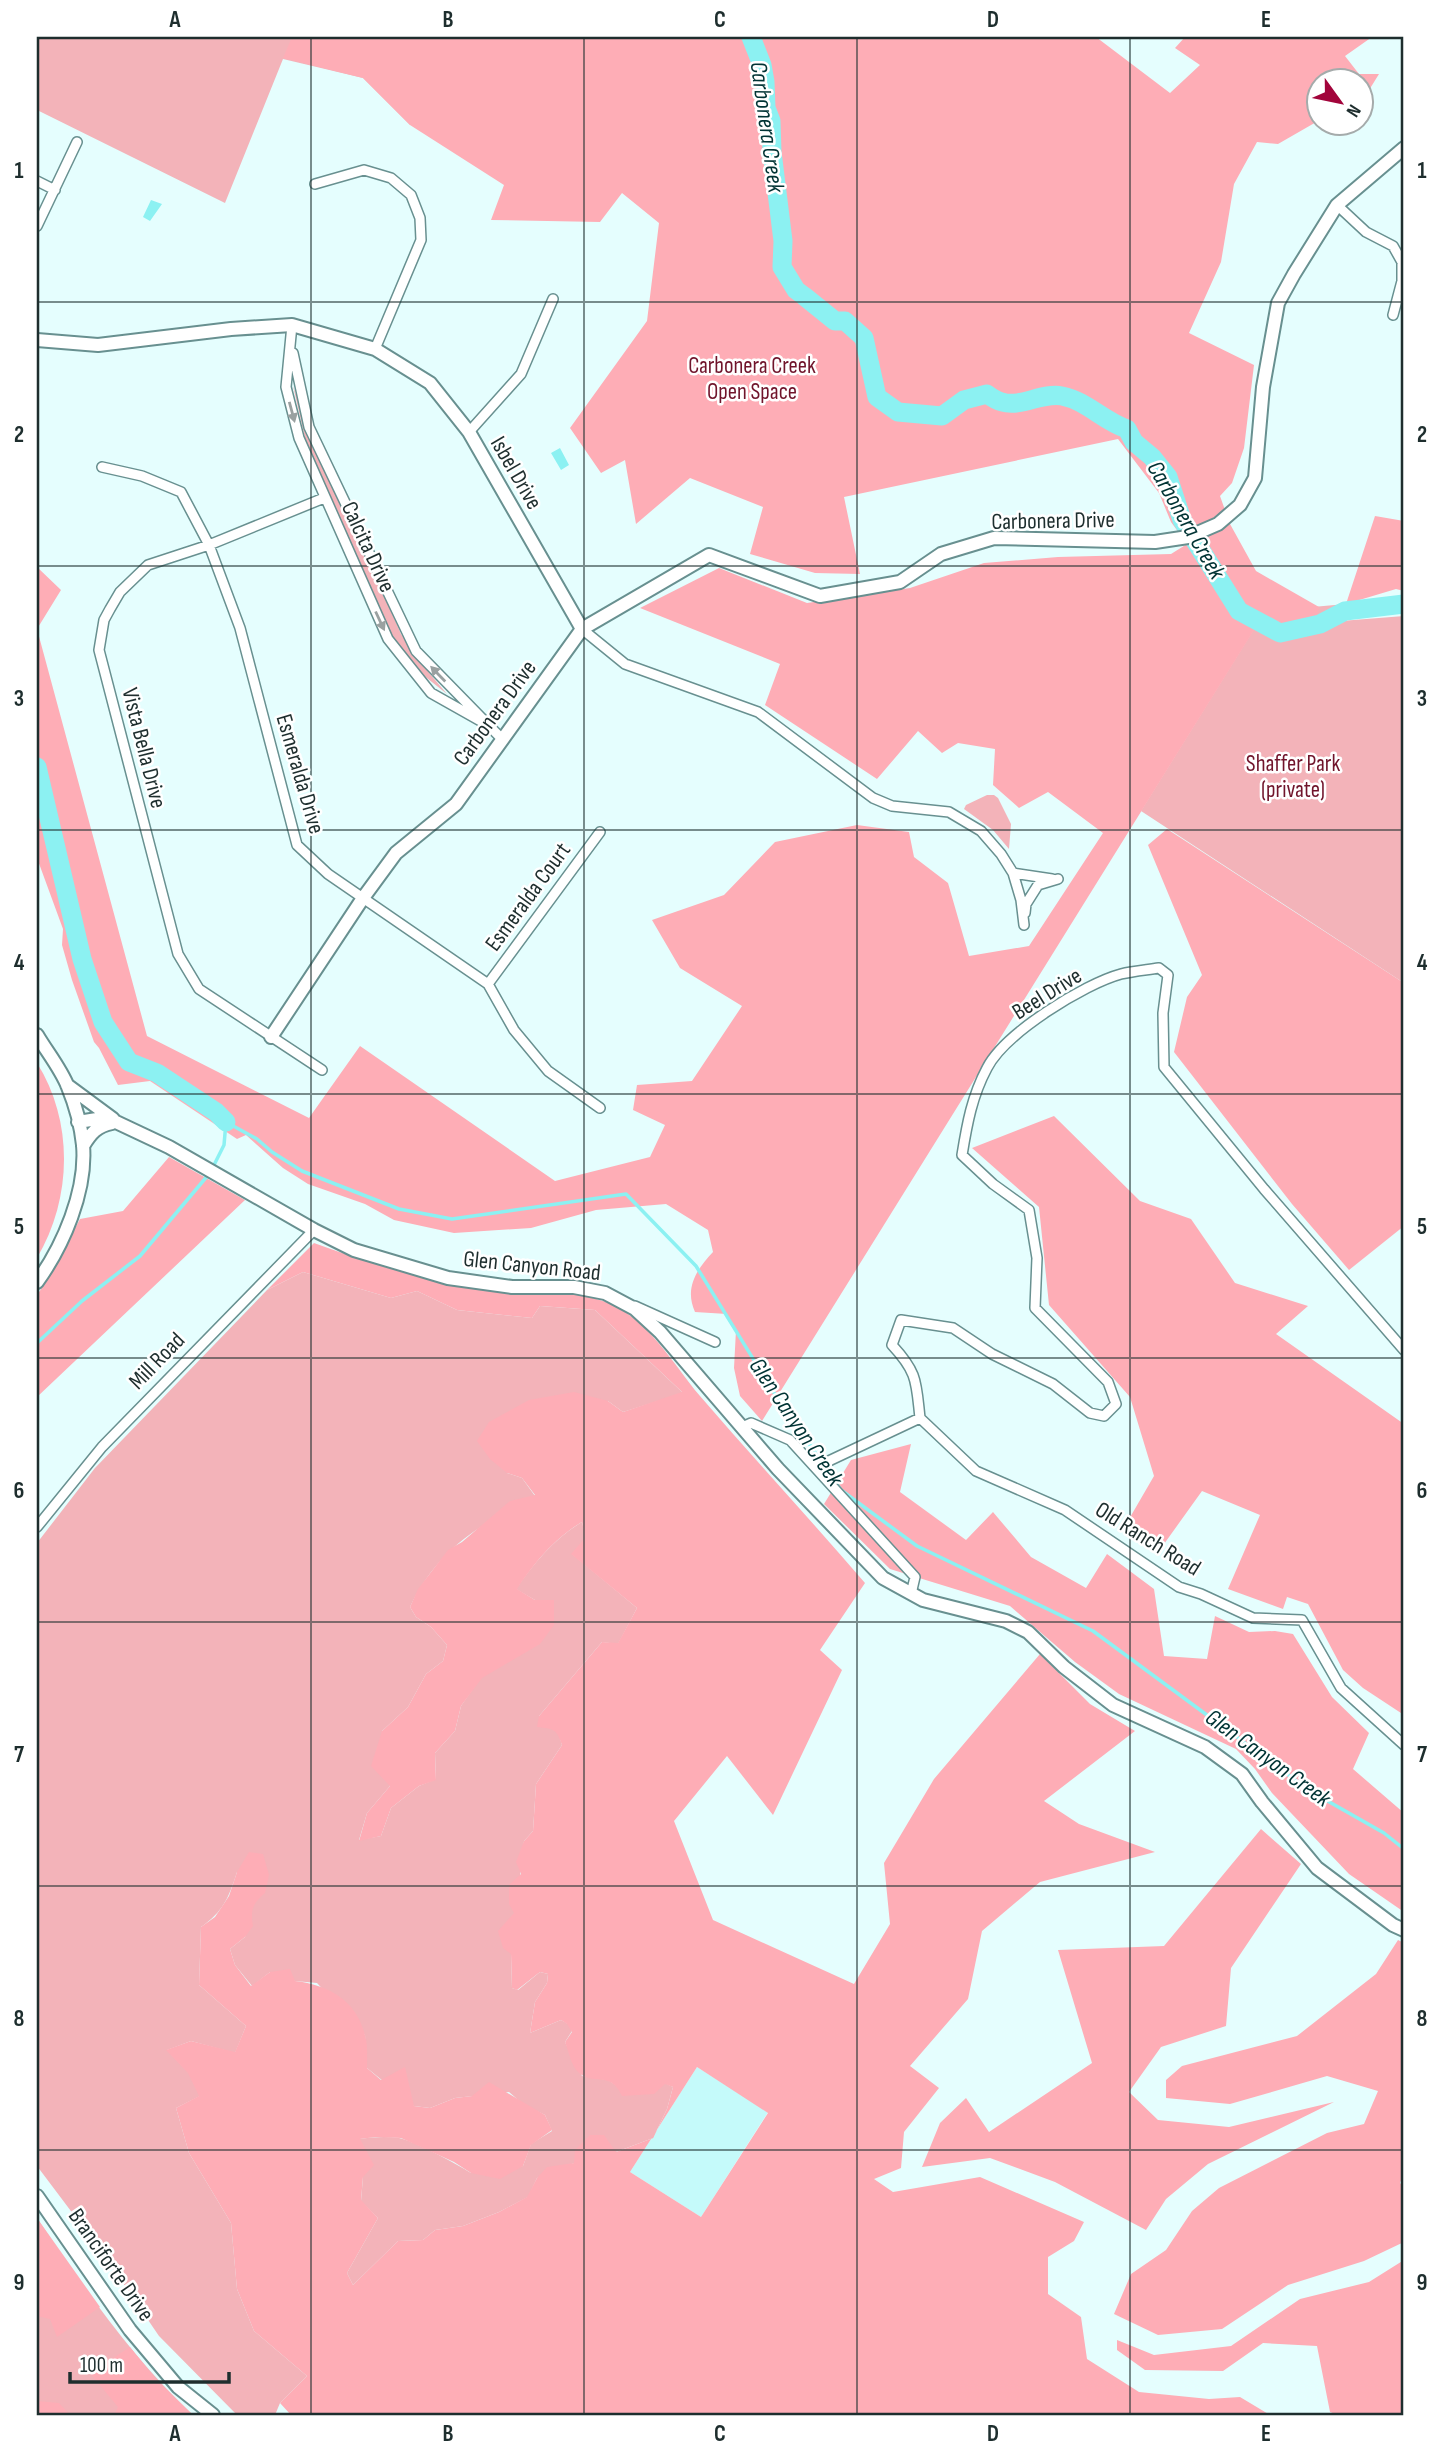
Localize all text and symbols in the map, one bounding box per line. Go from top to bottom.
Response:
text: A [169,6,182,34]
text: B [443,6,454,34]
text: C [714,6,726,34]
text: D [987,6,999,34]
text: E [1261,6,1271,34]
water label: Carbonera Creek [743,60,791,195]
north arrow [1304,66,1374,136]
text: N [1341,100,1365,121]
text: 1 [14,157,24,185]
text: 1 [1417,157,1427,185]
park label: Carbonera Creek Open Space [688,352,816,406]
one-way arrow [287,401,298,423]
text: 2 [14,421,24,449]
text: 2 [1417,421,1427,449]
street label: Isbel Drive [484,431,548,515]
water label: Carbonera Creek [1140,456,1232,585]
street label: Calcita Drive [335,497,401,597]
street label: Carbonera Drive [991,506,1115,536]
one-way arrow [374,611,386,631]
street label: Carbonera Drive [447,655,543,771]
one-way arrow [430,666,447,683]
text: 3 [14,685,24,713]
street label: Vista Bella Drive [116,685,172,811]
text: 3 [1417,685,1427,713]
street label: Esmeralda Drive [270,711,330,837]
park label: Shaffer Park (private) [1246,750,1340,804]
street label: Esmeralda Court [479,837,577,957]
text: 4 [14,949,25,977]
text: 4 [1417,949,1428,977]
street label: Beel Drive [1007,962,1087,1026]
text: 5 [14,1213,24,1241]
text: 5 [1417,1213,1427,1241]
street label: Glen Canyon Road [462,1245,602,1287]
street label: Mill Road [123,1327,191,1395]
water label: Glen Canyon Creek [743,1352,850,1492]
text: 6 [14,1477,24,1505]
text: 6 [1417,1477,1427,1505]
street label: Old Ranch Road [1090,1496,1206,1582]
water label: Glen Canyon Creek [1200,1703,1337,1814]
text: 7 [14,1741,24,1769]
text: 7 [1417,1741,1427,1769]
text: 8 [14,2005,25,2033]
text: 8 [1417,2005,1428,2033]
street label: Branciforte Drive [62,2203,160,2327]
text: 9 [14,2269,24,2297]
text: 9 [1417,2269,1427,2297]
scale bar [70,2340,229,2384]
text: 100 m [80,2353,123,2378]
text: A [169,2420,182,2448]
text: B [443,2420,454,2448]
text: C [714,2420,726,2448]
text: D [987,2420,999,2448]
text: E [1261,2420,1271,2448]

